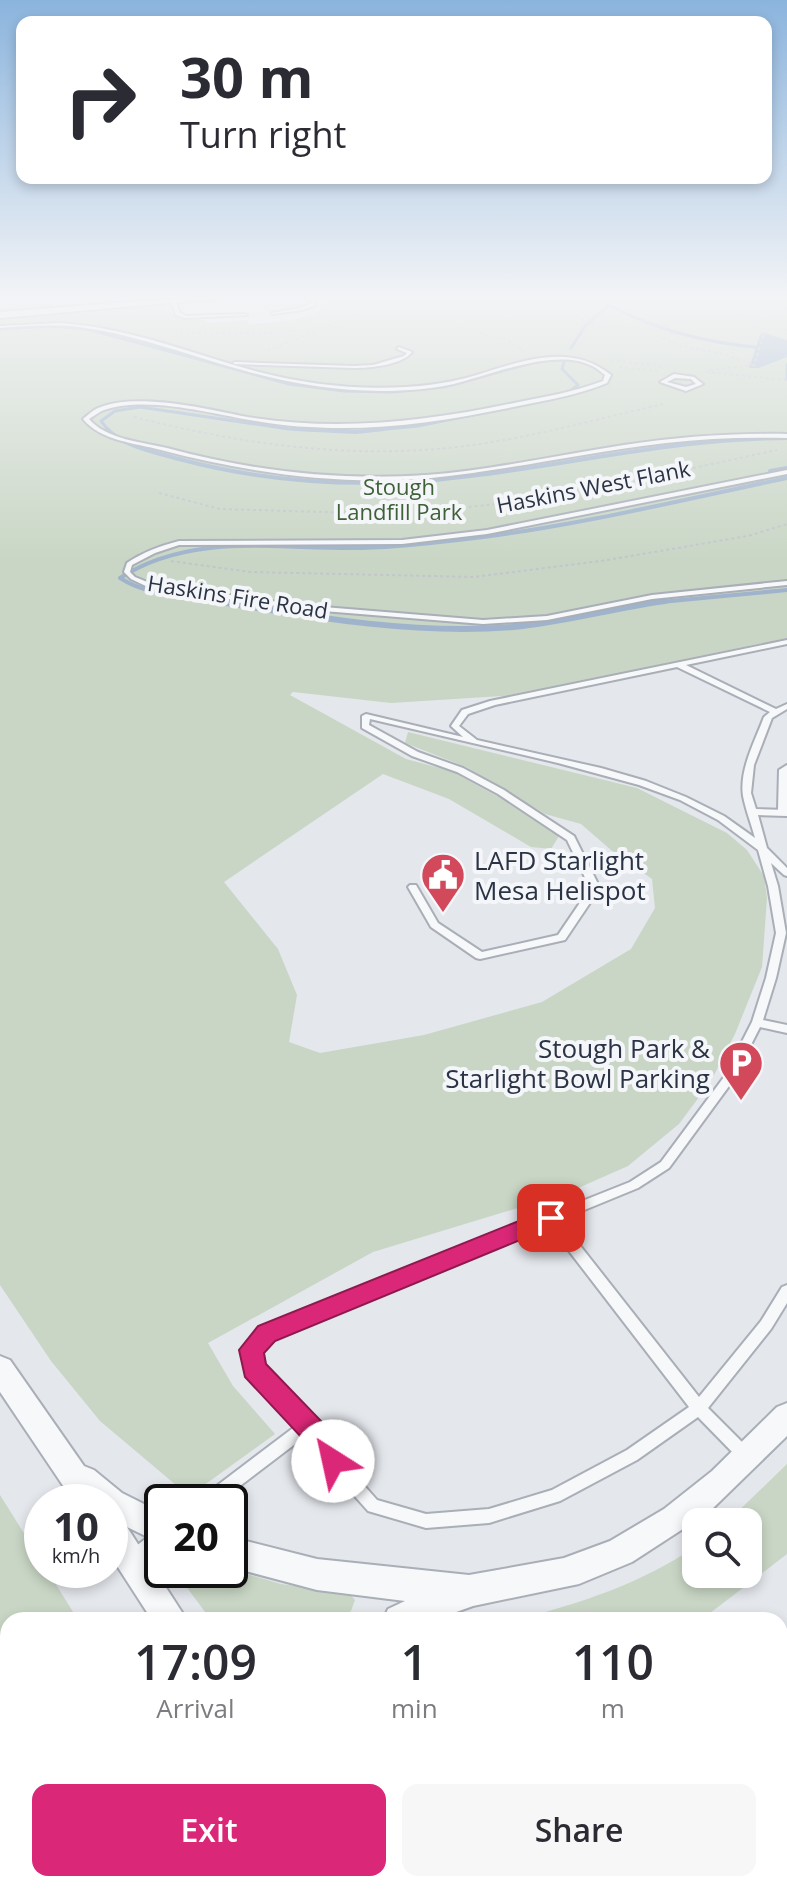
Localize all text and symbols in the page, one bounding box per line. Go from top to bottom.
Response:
text: 30 m [180,38,314,114]
icon: right [48,48,152,152]
text: Turn right [180,110,346,159]
street label: Haskins West Flank [494,452,693,519]
park label: Stough Landfill Park [336,471,463,526]
street label: Haskins Fire Road [146,567,330,625]
place label: LAFD Starlight Mesa Helispot [474,842,646,908]
public building icon: LAFD Starlight Mesa Helispot [419,851,467,914]
place label: Stough Park & Starlight Bowl Parking [445,1030,710,1096]
parking icon: Stough Park & Starlight Bowl Parking [717,1039,765,1102]
pin [517,1184,585,1252]
icon: arrive [529,1196,573,1240]
position arrow [291,1419,375,1503]
speed limit sign: 20 [144,1484,248,1588]
text: 10 [53,1498,99,1553]
map controls [682,1508,762,1588]
button: search [682,1508,762,1588]
text: km/h [52,1542,100,1569]
text: 17:09 [134,1629,257,1694]
text: 1 [401,1629,428,1694]
text: 110 [572,1629,654,1694]
text: Arrival [156,1690,235,1726]
text: min [391,1690,438,1726]
text: m [601,1690,625,1726]
button: Exit [32,1784,386,1876]
button: Share [402,1784,756,1876]

